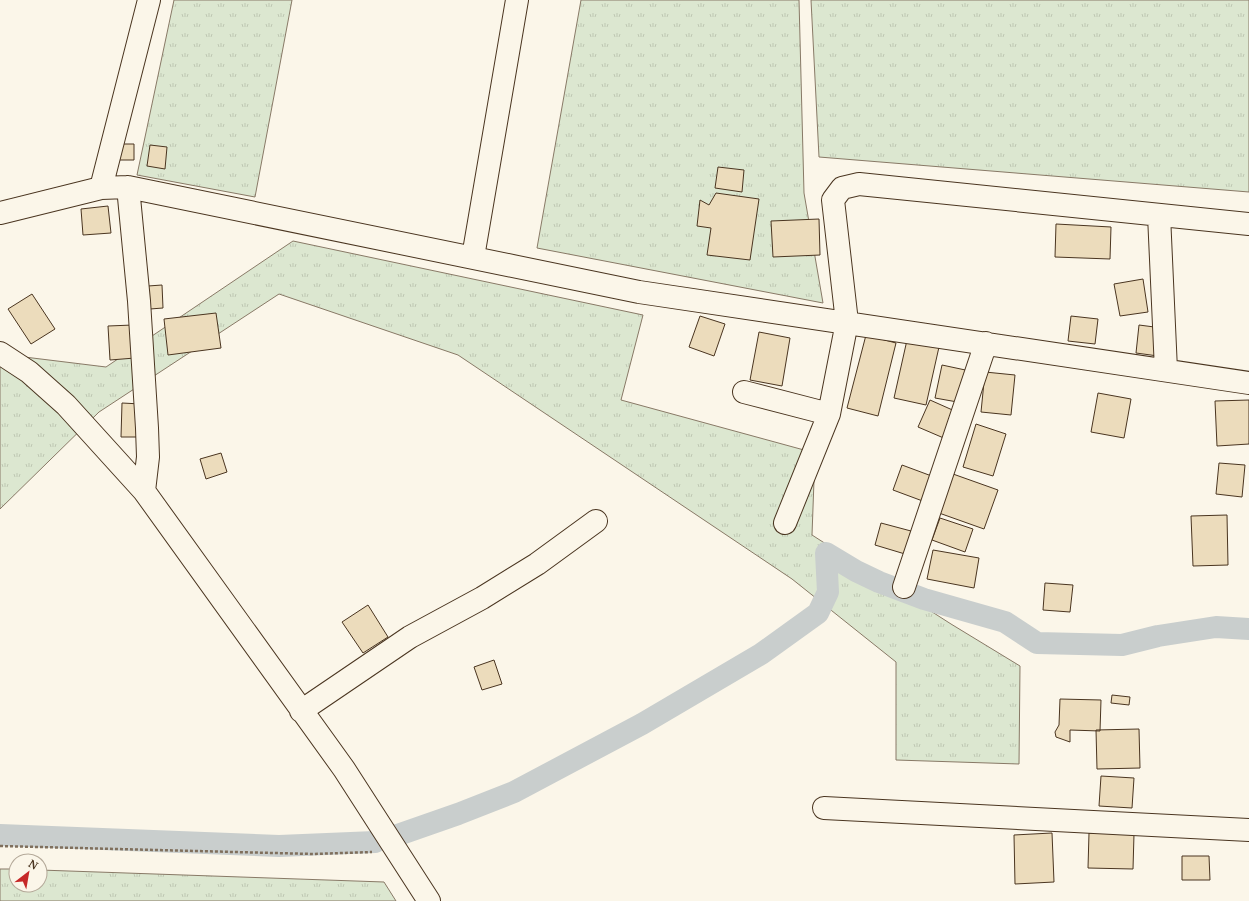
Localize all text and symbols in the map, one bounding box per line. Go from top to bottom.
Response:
north arrow [8,853,48,893]
text: N [26,855,41,873]

